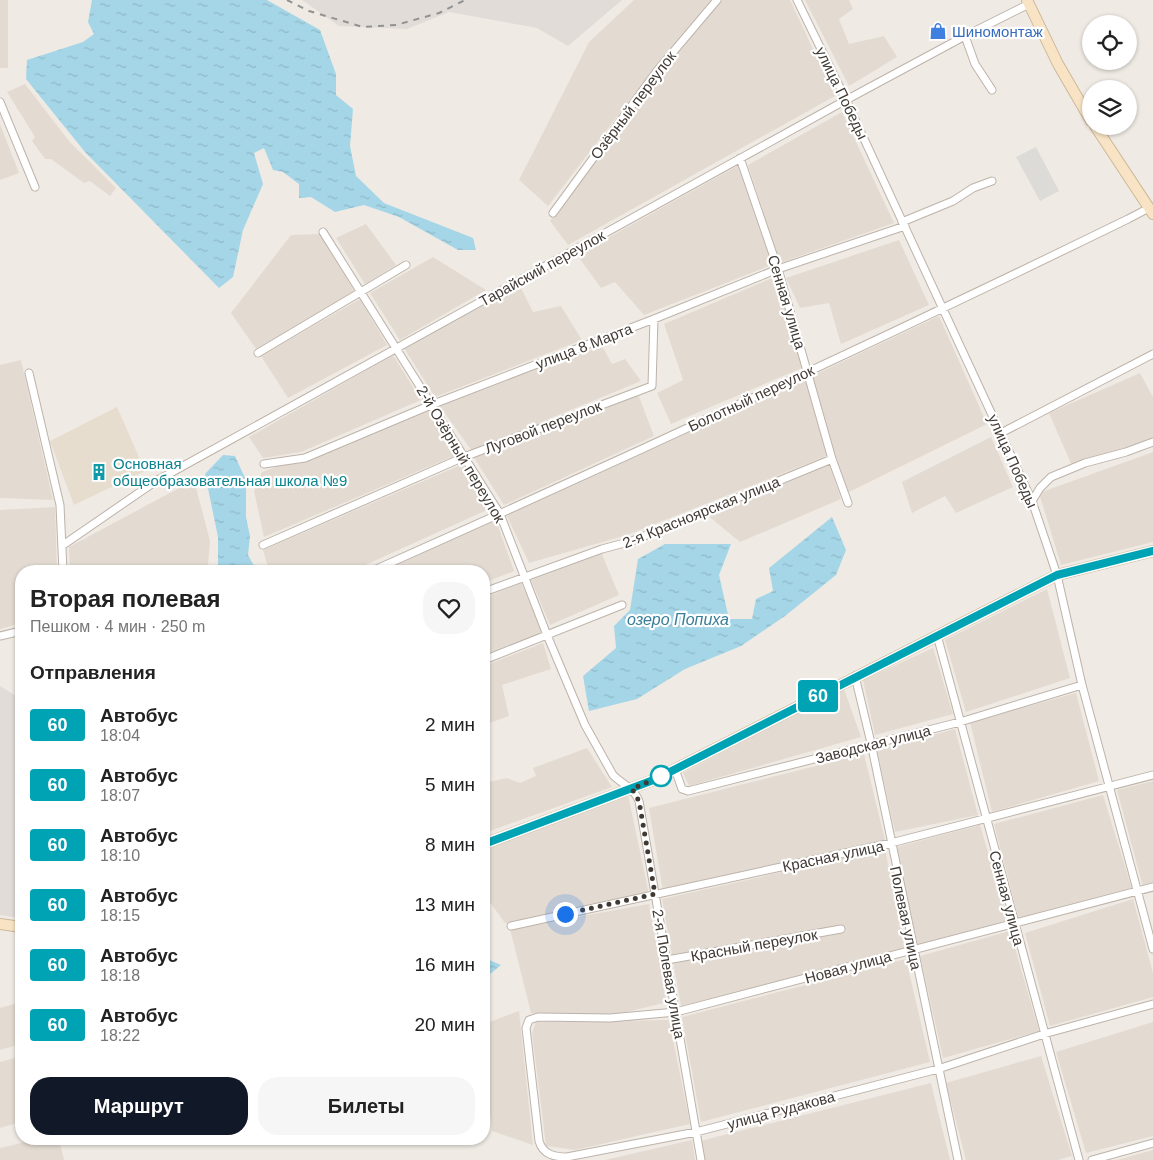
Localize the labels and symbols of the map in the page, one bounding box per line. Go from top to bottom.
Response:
shop icon: Шиномонтаж [928,21,948,41]
place label: Шиномонтаж [952,23,1043,40]
street label: улица Победы [812,44,872,142]
street label: Озёрный переулок [587,47,679,162]
street label: Тарайский переулок [476,226,608,310]
street label: Сенная улица [765,253,810,352]
street label: улица 8 Марта [533,320,635,372]
street label: Болотный переулок [685,361,817,435]
street label: 2-й Озёрный переулок [413,382,509,526]
street label: Луговой переулок [482,397,604,457]
street label: улица Победы [985,412,1041,510]
place label: Основная общеобразовательная школа №9 [113,455,347,489]
building icon: Основная общеобразовательная школа №9 [89,462,109,482]
street label: 2-я Красноярская улица [620,472,783,551]
water label: озеро Попиха [627,611,729,628]
line badge: 60 [796,680,840,712]
street label: Заводская улица [814,721,933,767]
unlabelled marker [650,765,672,787]
street label: Красная улица [781,837,886,875]
street label: Сенная улица [986,849,1028,948]
street label: Полевая улица [887,865,925,972]
your location [553,902,578,927]
street label: 2-я Полевая улица [649,908,689,1041]
street label: Красный переулок [689,925,819,965]
street label: Новая улица [803,947,894,987]
street label: улица Рудакова [725,1087,837,1133]

